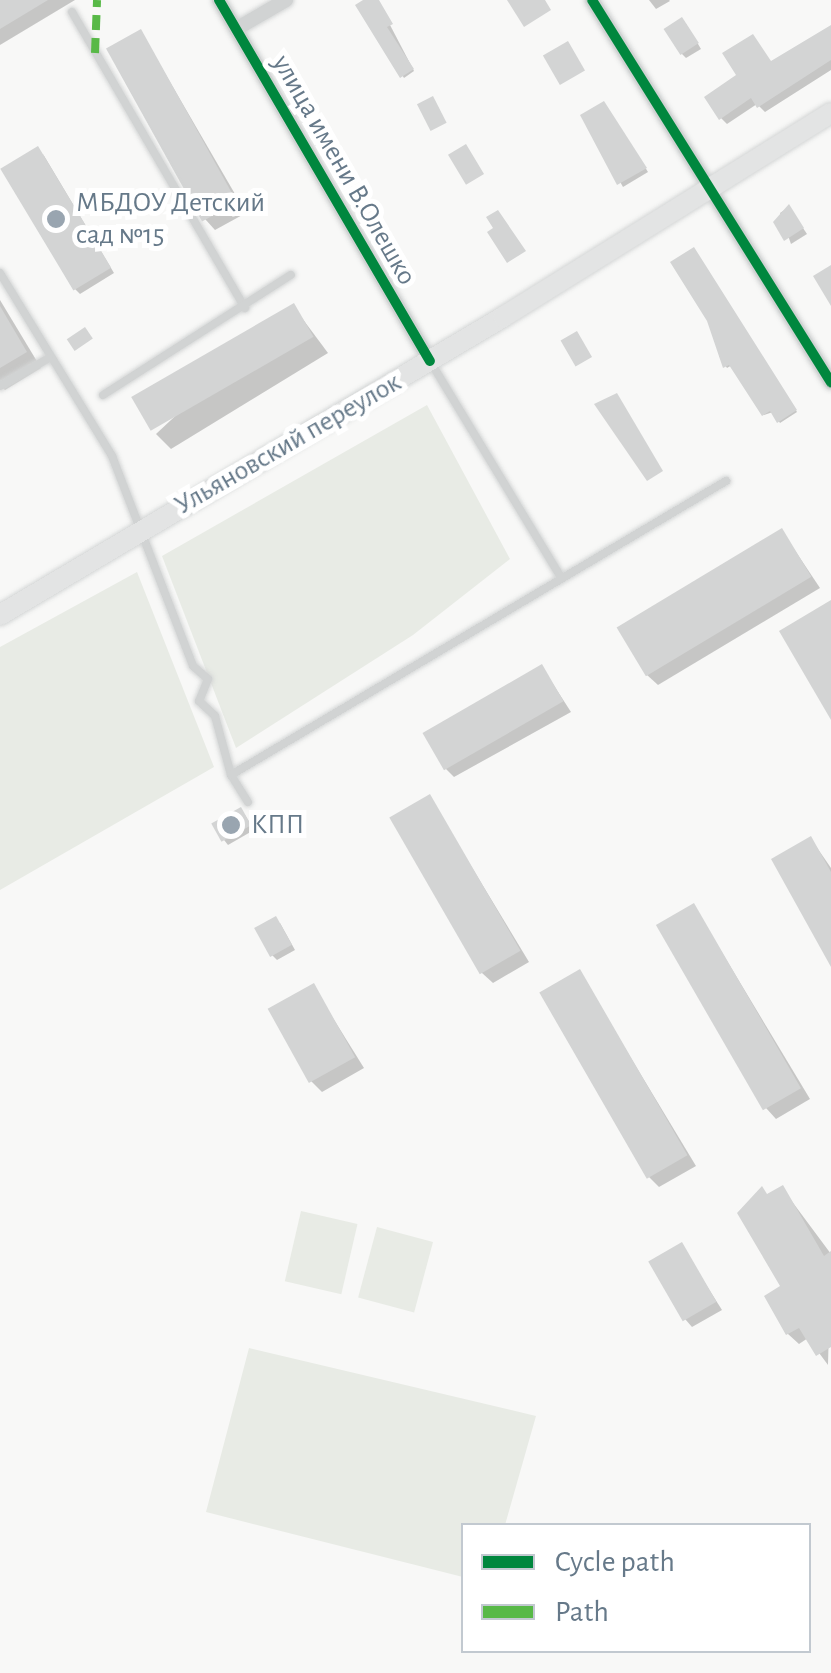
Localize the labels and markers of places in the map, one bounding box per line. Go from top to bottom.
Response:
place label: МБДОУ Детский сад №15 [76,186,265,252]
marker: МБДОУ Детский сад №15 [45,208,67,230]
place label: КПП [251,808,304,842]
marker: КПП [220,814,242,836]

